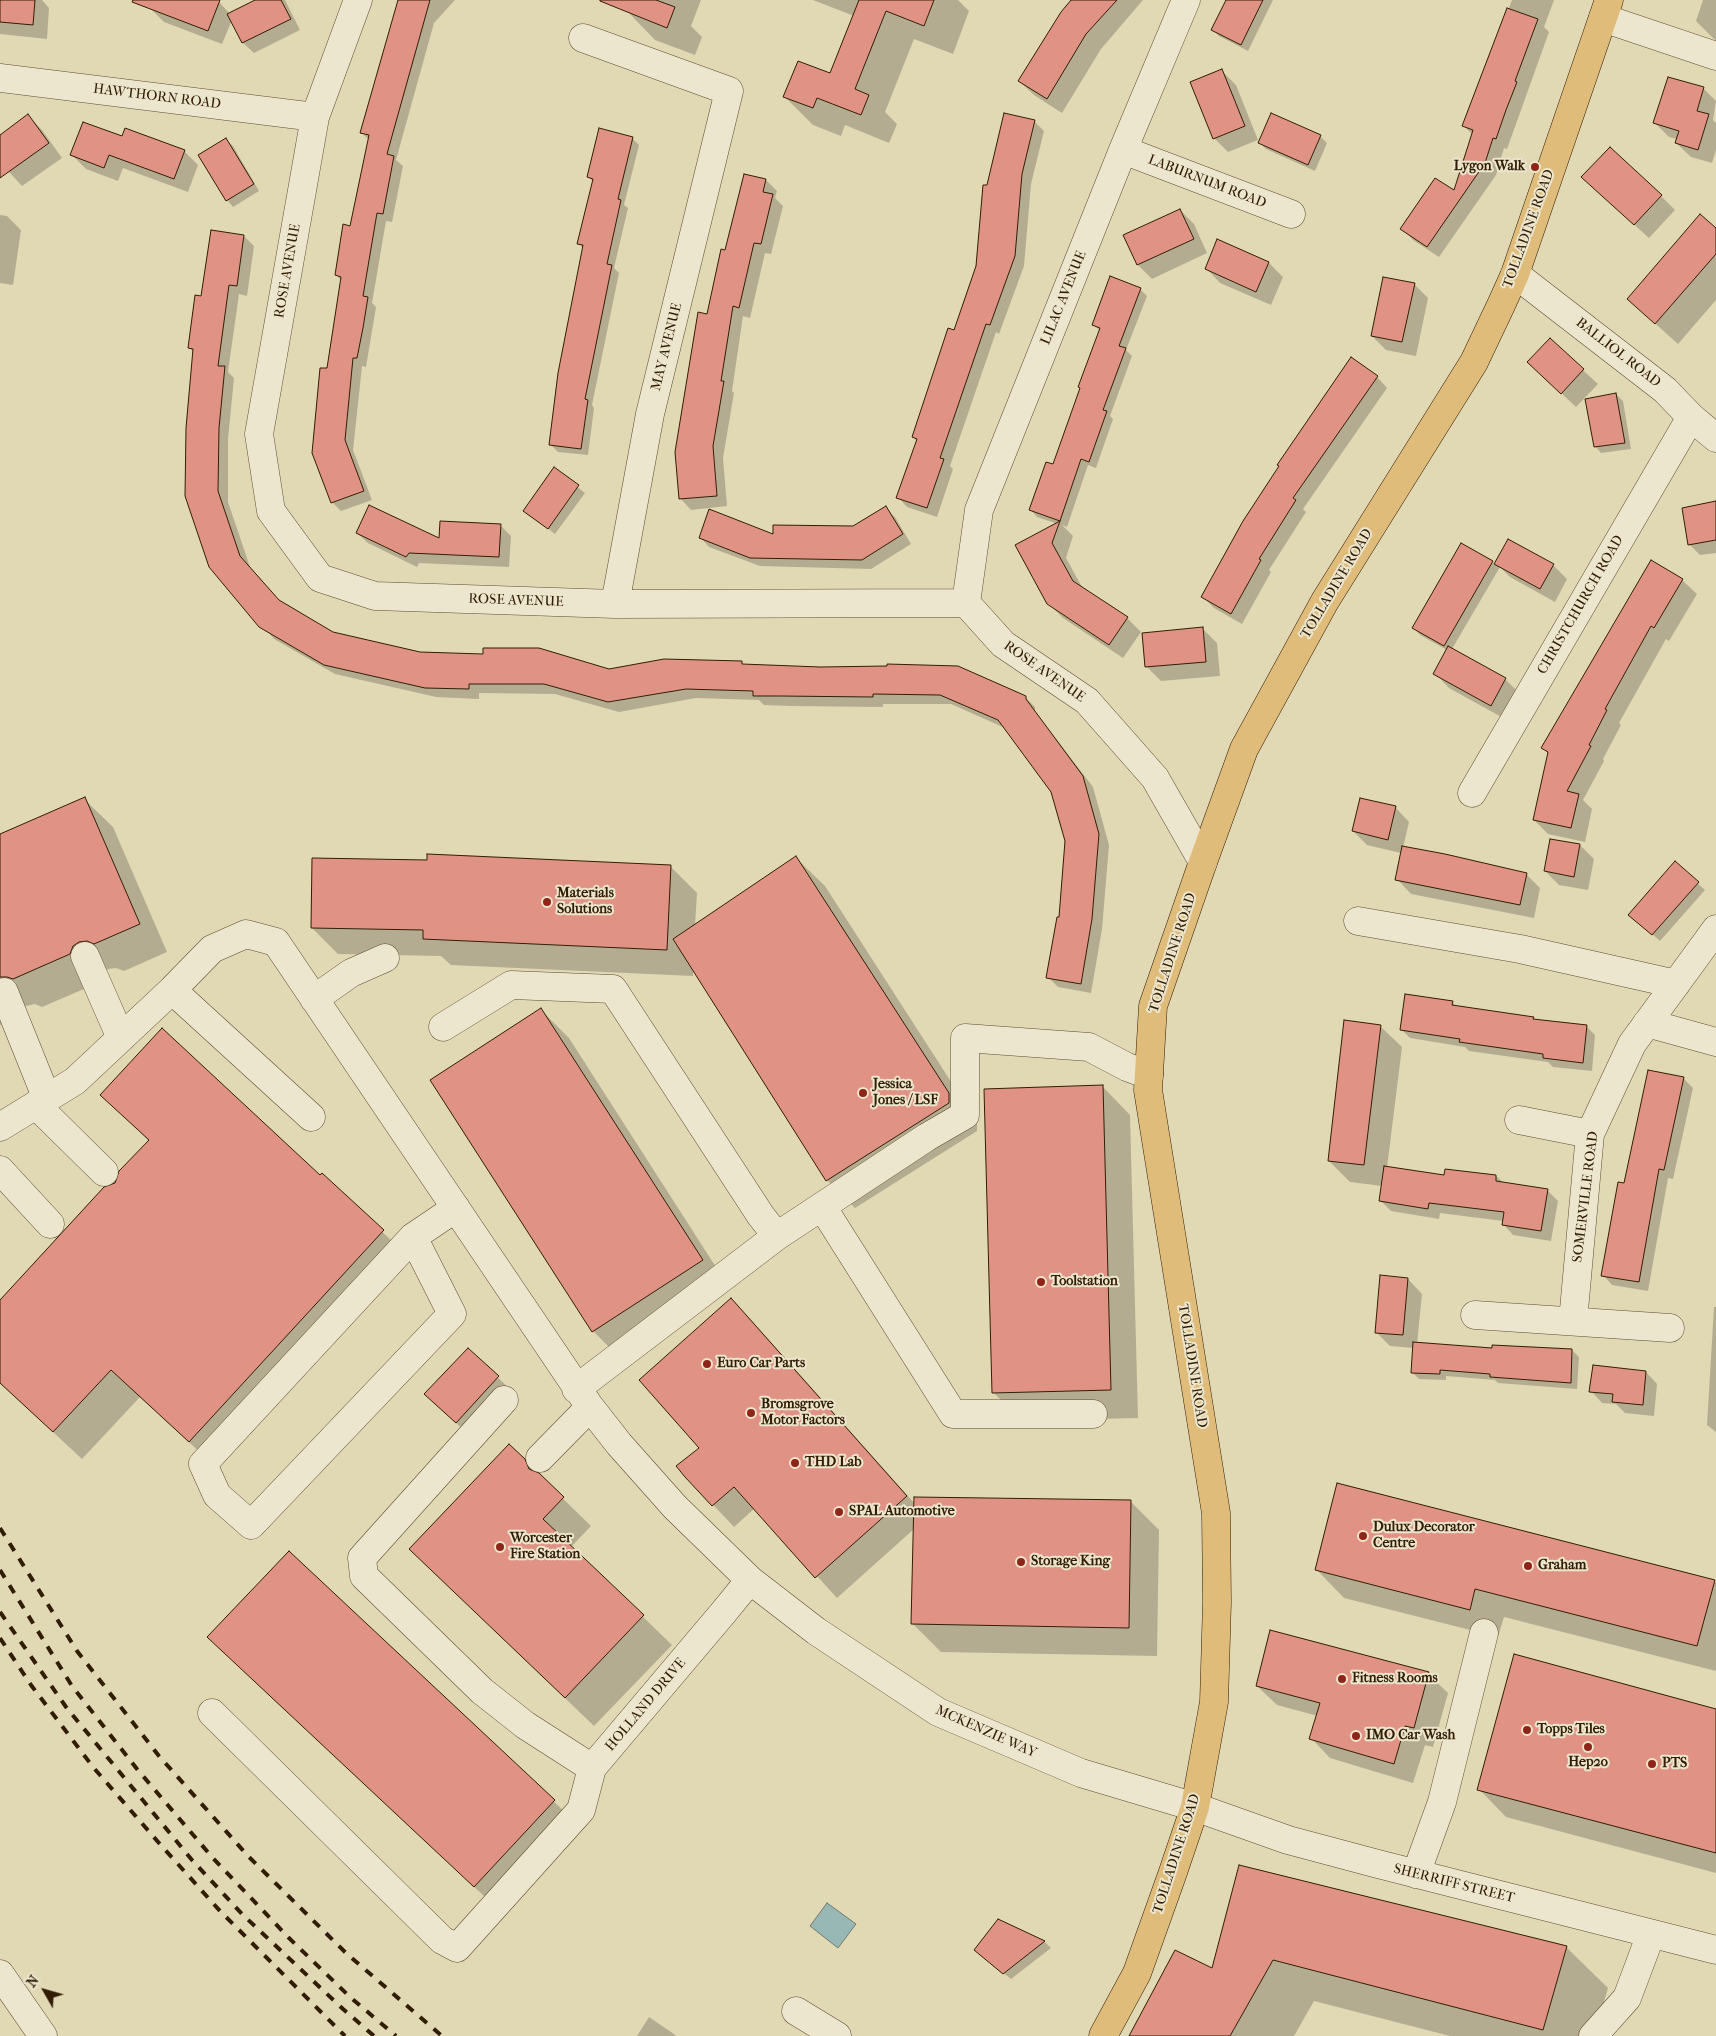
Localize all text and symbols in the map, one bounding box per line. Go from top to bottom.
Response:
street label: HAWTHORN ROAD [92,81,222,113]
street label: LABURNUM ROAD [1145,152,1269,212]
place label: Lygon Walk [1454,159,1525,175]
marker: Lygon Walk [1529,161,1541,173]
street label: TOLLADINE ROAD [1500,167,1558,291]
street label: ROSE AVENUE [271,223,305,319]
street label: LILAC AVENUE [1038,249,1090,347]
street label: MAY AVENUE [648,301,686,393]
street label: BALLIOL ROAD [1572,315,1664,391]
street label: TOLLADINE ROAD [1298,526,1376,642]
street label: CHRISTCHURCH ROAD [1534,532,1628,678]
street label: ROSE AVENUE [468,591,564,611]
street label: ROSE AVENUE [1000,638,1088,706]
place label: Materials Solutions [557,886,614,919]
street label: TOLLADINE ROAD [1146,891,1200,1015]
marker: Materials Solutions [541,896,553,908]
place label: Jessica Jones / LSF [873,1077,938,1110]
marker: Jessica Jones / LSF [857,1087,869,1099]
street label: SOMERVILLE ROAD [1570,1130,1602,1264]
place label: Toolstation [1051,1274,1118,1290]
marker: Toolstation [1035,1276,1047,1288]
street label: TOLLADINE ROAD [1174,1303,1210,1429]
place label: Euro Car Parts [717,1356,805,1372]
marker: Euro Car Parts [701,1358,713,1370]
place label: Bromsgrove Motor Factors [761,1397,845,1430]
marker: Bromsgrove Motor Factors [745,1407,757,1419]
place label: THD Lab [805,1455,861,1471]
marker: THD Lab [789,1457,801,1469]
place label: SPAL Automotive [849,1504,955,1520]
marker: SPAL Automotive [833,1506,845,1518]
place label: Dulux Decorator Centre [1373,1520,1475,1552]
marker: Dulux Decorator Centre [1357,1530,1369,1542]
place label: Worcester Fire Station [510,1531,580,1564]
marker: Worcester Fire Station [494,1541,506,1553]
place label: Storage King [1031,1554,1110,1570]
marker: Storage King [1015,1556,1027,1568]
place label: Graham [1538,1558,1586,1574]
marker: Graham [1522,1560,1534,1572]
street label: HOLLAND DRIVE [602,1655,690,1755]
place label: Fitness Rooms [1352,1671,1438,1687]
marker: Fitness Rooms [1336,1673,1348,1685]
street label: MCKENZIE WAY [933,1702,1039,1762]
place label: Topps Tiles [1537,1722,1605,1738]
marker: Topps Tiles [1521,1724,1533,1736]
place label: IMO Car Wash [1366,1728,1455,1744]
marker: IMO Car Wash [1350,1730,1362,1742]
marker: Hep2o [1582,1741,1594,1753]
place label: Hep2o [1568,1755,1608,1771]
place label: PTS [1662,1756,1687,1772]
marker: PTS [1646,1758,1658,1770]
street label: TOLLADINE ROAD [1150,1792,1204,1916]
street label: SHERRIFF STREET [1392,1861,1516,1907]
north arrow [20,1966,70,2016]
text: N [23,1972,43,1991]

